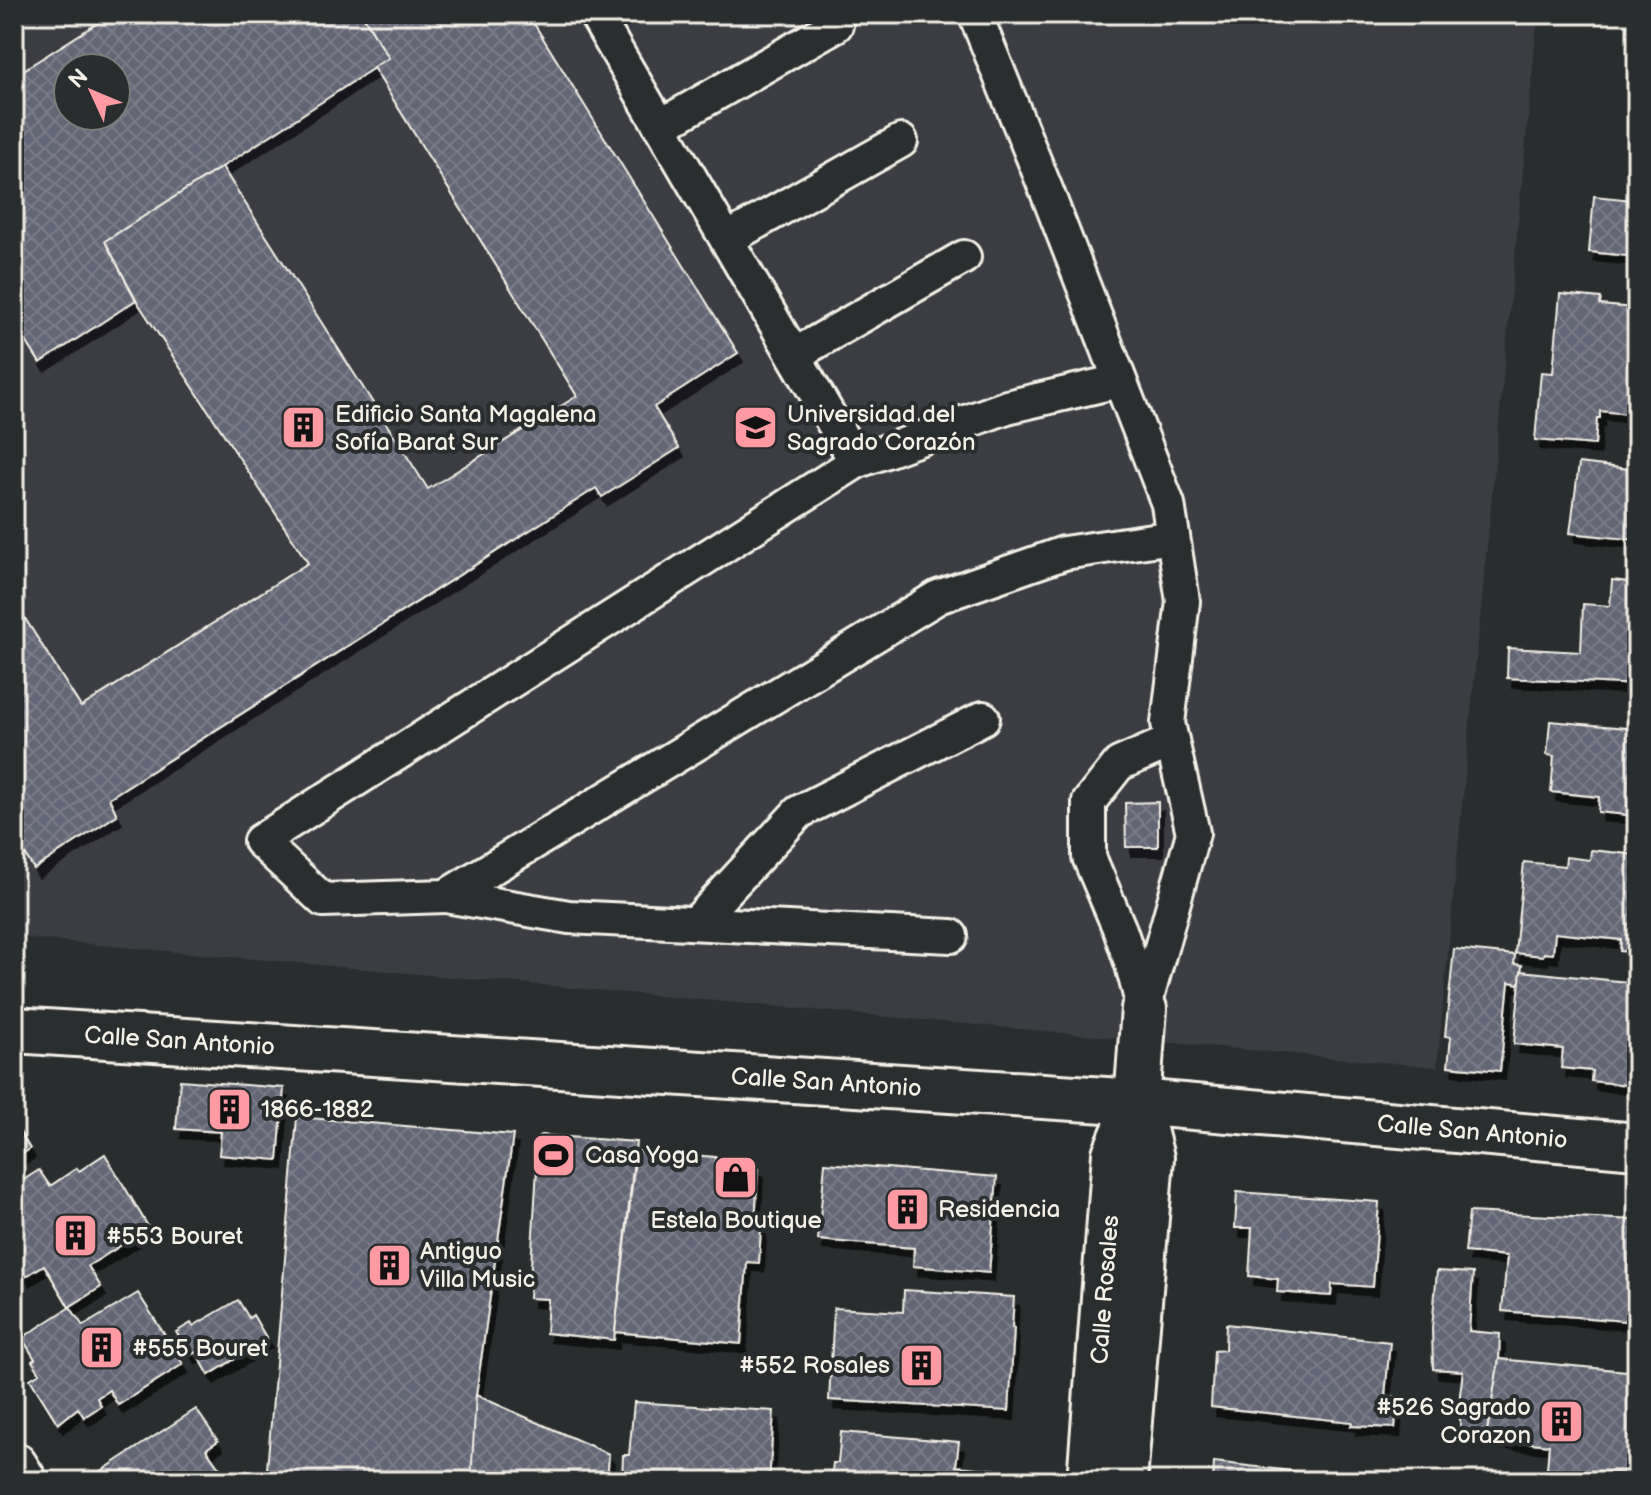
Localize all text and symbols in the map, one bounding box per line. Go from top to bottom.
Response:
north arrow [52,52,132,132]
text: N [63,64,94,94]
place label: Edificio Santa Magalena Sofía Barat Sur [335,400,597,457]
place label: Universidad del Sagrado Corazón [787,400,975,457]
building icon: Edificio Santa Magalena Sofía Barat Sur [280,404,328,452]
school or university icon: Universidad del Sagrado Corazón [732,404,780,452]
street label: Calle San Antonio [83,1021,276,1062]
street label: Calle San Antonio [730,1062,923,1103]
building icon: 1866-1882 [206,1085,254,1133]
place label: 1866-1882 [261,1095,374,1124]
street label: Calle San Antonio [1376,1109,1569,1155]
sports icon: Casa Yoga [530,1131,578,1179]
place label: Casa Yoga [585,1141,699,1170]
shop icon: Estela Boutique [712,1154,760,1202]
building icon: Residencia [883,1185,931,1233]
place label: Residencia [938,1195,1060,1224]
place label: Estela Boutique [650,1206,822,1235]
building icon: #553 Bouret [51,1212,99,1260]
street label: Calle Rosales [1085,1214,1125,1365]
place label: #553 Bouret [106,1222,244,1251]
place label: Antiguo Villa Music [420,1237,535,1294]
building icon: Antiguo Villa Music [365,1241,413,1289]
building icon: #555 Bouret [77,1324,125,1372]
place label: #555 Bouret [132,1334,269,1363]
building icon: #552 Rosales [897,1341,945,1389]
place label: #552 Rosales [739,1351,890,1380]
place label: #526 Sagrado Corazon [1376,1393,1531,1450]
building icon: #526 Sagrado Corazon [1538,1397,1586,1445]

